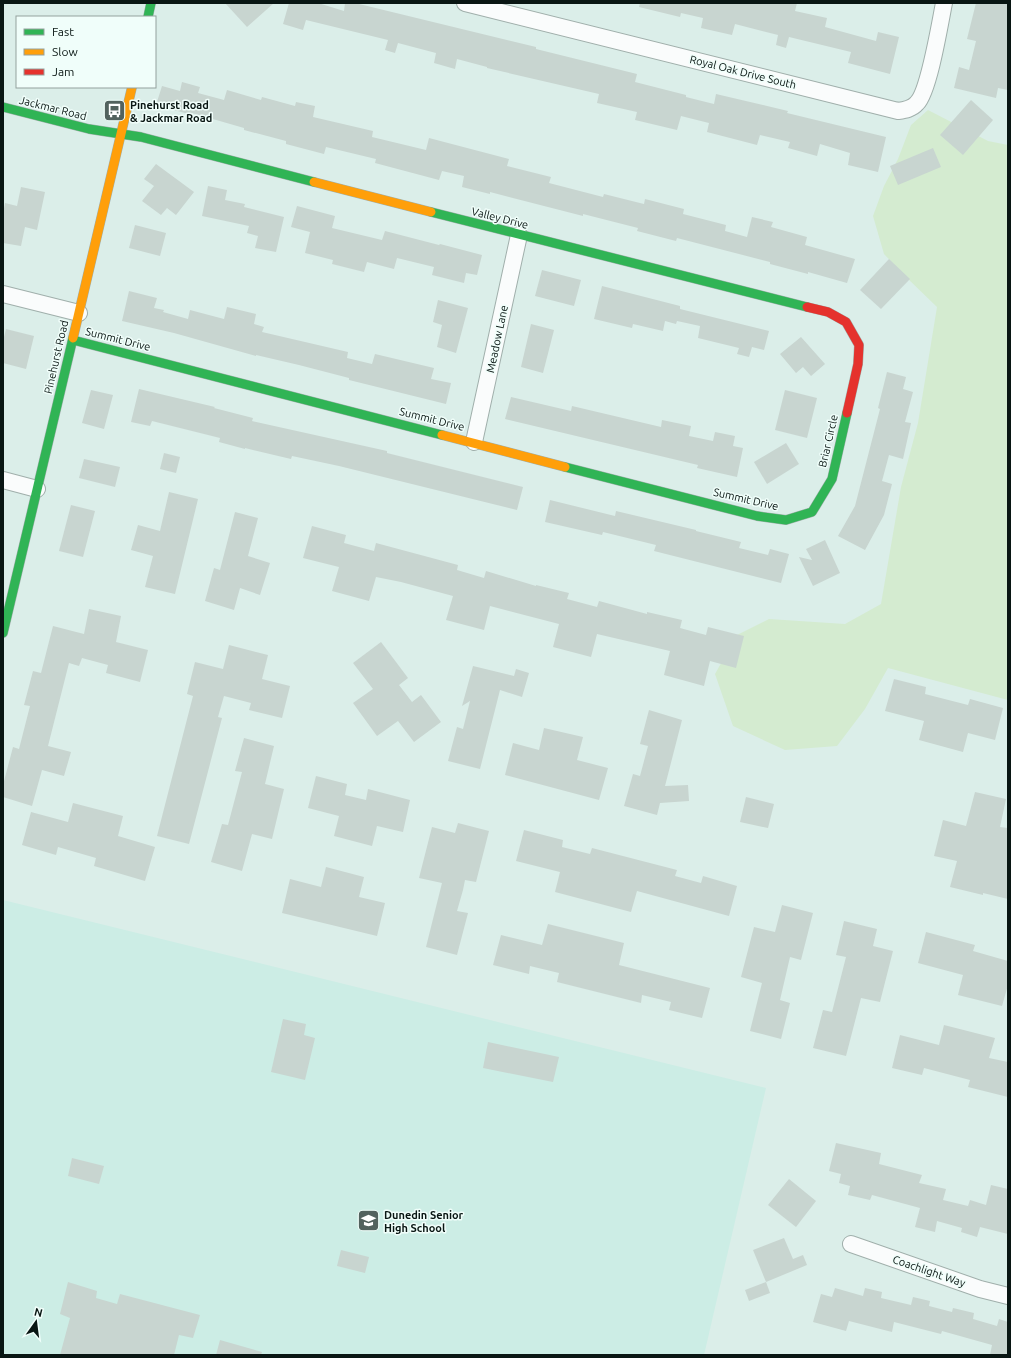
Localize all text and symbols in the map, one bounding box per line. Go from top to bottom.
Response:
legend [16,16,156,88]
text: Fast [52,25,74,38]
text: Slow [52,45,78,58]
street label: Royal Oak Drive South [688,53,798,91]
text: Jam [52,65,74,78]
street label: Jackmar Road [18,94,88,122]
bus stop icon: Pinehurst Road & Jackmar Road [102,98,128,124]
place label: Pinehurst Road & Jackmar Road [130,99,212,124]
street label: Valley Drive [470,205,530,231]
street label: Meadow Lane [484,304,510,374]
street label: Pinehurst Road [42,319,70,395]
street label: Summit Drive [84,325,152,353]
street label: Summit Drive [398,405,466,433]
street label: Briar Circle [816,413,840,469]
street label: Summit Drive [712,486,780,512]
school or university icon: Dunedin Senior High School [356,1208,382,1234]
place label: Dunedin Senior High School [384,1209,464,1234]
street label: Coachlight Way [891,1253,968,1289]
north arrow [16,1302,56,1342]
text: N [33,1305,44,1319]

